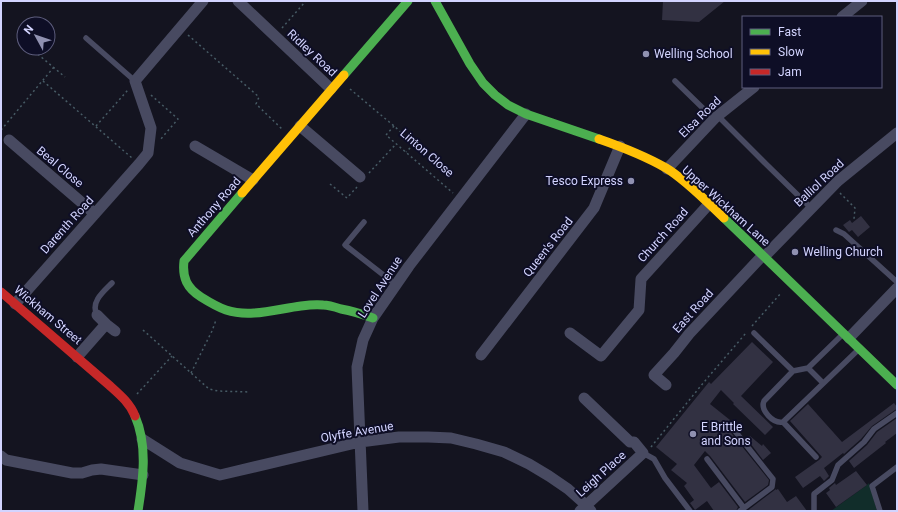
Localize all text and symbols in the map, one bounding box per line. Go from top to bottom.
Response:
north arrow [16,16,56,56]
legend [742,16,882,88]
text: N [21,23,36,37]
text: Fast [778,25,801,39]
street label: Ridley Road [284,27,340,79]
text: Slow [778,45,804,59]
place label: Welling School [654,47,733,61]
marker: Welling School [641,49,651,59]
text: Jam [778,65,802,79]
street label: Elsa Road [676,94,724,140]
street label: Linton Close [397,126,457,180]
street label: Beal Close [34,144,86,190]
street label: Balliol Road [791,156,847,210]
street label: Upper Wickham Lane [679,163,773,249]
street label: Anthony Road [184,174,244,240]
place label: Tesco Express [546,174,623,188]
marker: Tesco Express [626,176,636,186]
street label: Darenth Road [38,193,96,257]
street label: Church Road [635,205,691,265]
street label: Queen's Road [520,214,576,280]
place label: Welling Church [803,245,883,259]
marker: Welling Church [790,247,800,257]
street label: Lovel Avenue [355,254,405,320]
street label: Wickham Street [11,283,85,347]
street label: East Road [670,286,716,336]
street label: Olyffe Avenue [319,419,395,445]
place label: E Brittle and Sons [701,420,751,448]
marker: E Brittle and Sons [688,429,698,439]
street label: Leigh Place [573,448,629,500]

